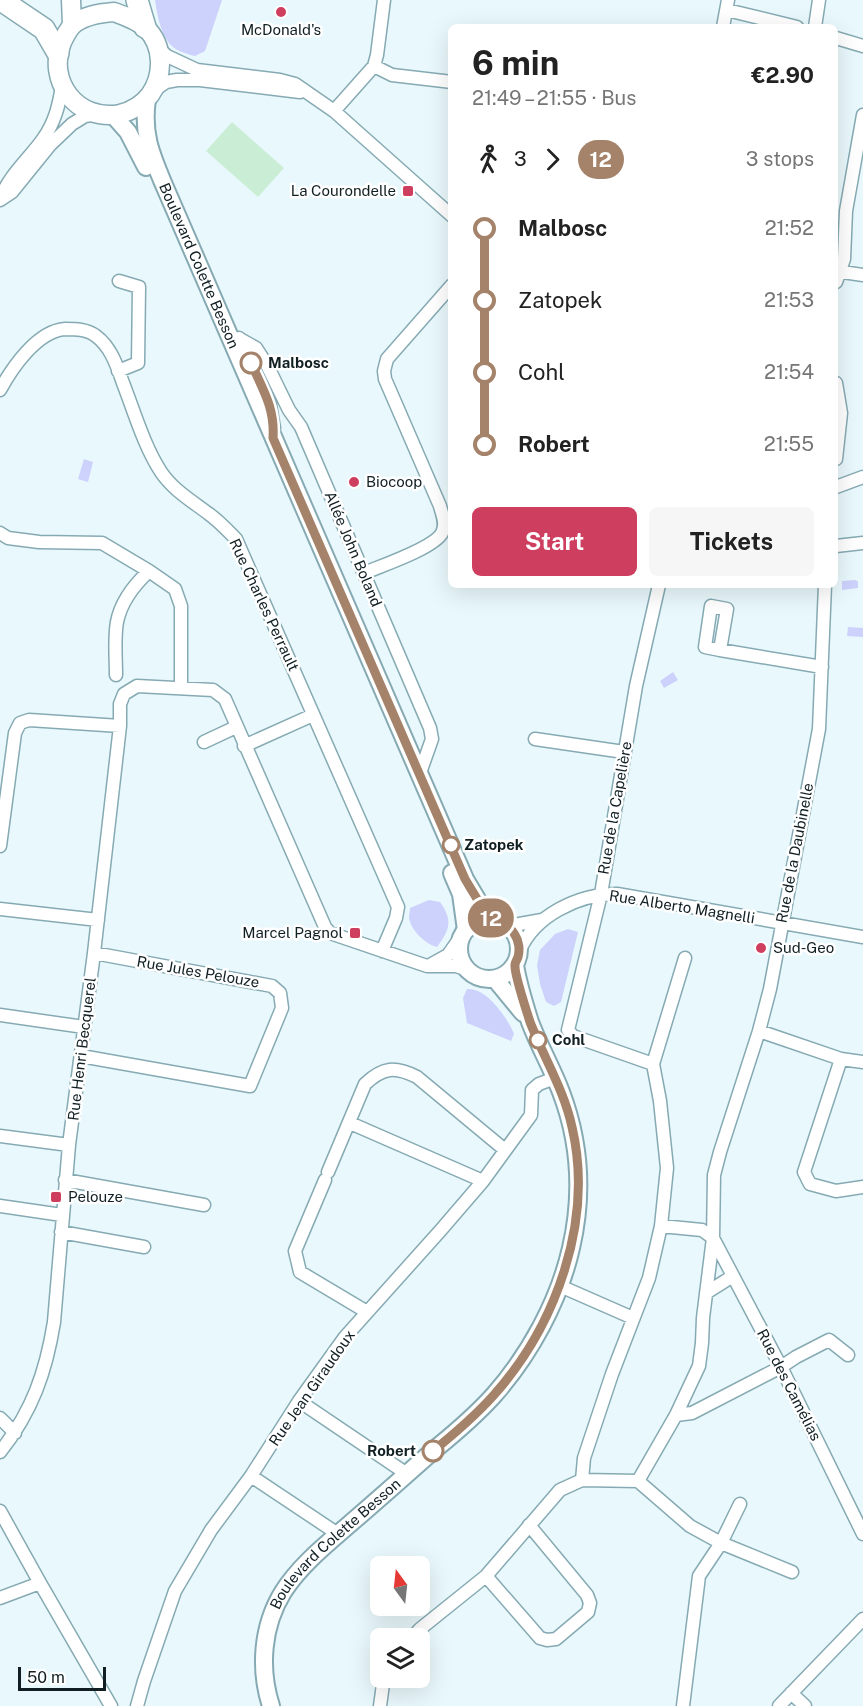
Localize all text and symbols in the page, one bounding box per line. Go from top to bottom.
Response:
marker: McDonald's [274,5,288,19]
place label: McDonald's [241,21,321,38]
text: 6 min [472,44,559,82]
text: €2.90 [751,62,814,88]
text: 21:49 – 21:55 · Bus [472,86,636,110]
icon: walk [472,143,505,176]
icon: forward [536,143,569,176]
text: 3 [514,147,527,171]
text: 12 [590,147,612,172]
text: 3 stops [746,147,814,171]
street label: Boulevard Colette Besson [156,180,243,351]
place label: La Courondelle [291,182,396,199]
marker: La Courondelle [401,184,415,198]
text: Malbosc [518,215,607,241]
text: 21:52 [765,216,814,240]
text: Zatopek [518,287,602,313]
text: 21:53 [764,288,814,312]
marker: Malbosc [240,352,262,374]
place label: Malbosc [268,354,329,371]
text: Cohl [518,359,565,385]
text: 21:54 [764,360,814,384]
text: Robert [518,431,590,457]
text: 21:55 [764,432,814,456]
place label: Biocoop [366,473,422,490]
marker: Biocoop [347,475,361,489]
street label: Allée John Boland [321,488,385,609]
button: Start [472,507,637,576]
button: Tickets [649,507,814,576]
street label: Rue Charles Perrault [226,536,303,674]
street label: Rue de la Capelière [594,740,635,876]
street label: Rue de la Daubinelle [773,781,816,924]
marker: Zatopek [442,836,460,854]
place label: Zatopek [464,836,524,853]
street label: Rue Alberto Magnelli [608,887,756,926]
line badge: 12 [464,898,518,938]
text: 12 [480,906,502,931]
place label: Marcel Pagnol [242,924,343,941]
marker: Marcel Pagnol [348,926,362,940]
place label: Sud-Geo [773,939,834,956]
marker: Sud-Geo [754,941,768,955]
street label: Rue Jules Pelouze [135,952,261,991]
street label: Rue Henri Becquerel [64,976,99,1122]
marker: Cohl [529,1031,547,1049]
place label: Cohl [552,1031,585,1048]
place label: Pelouze [68,1188,123,1205]
marker: Pelouze [49,1190,63,1204]
street label: Rue Jean Giraudoux [265,1326,358,1449]
street label: Rue des Camélias [754,1326,825,1443]
marker: Robert [422,1440,444,1462]
place label: Robert [367,1442,416,1459]
street label: Boulevard Colette Besson [266,1475,404,1612]
north arrow [370,1556,430,1616]
map controls [370,1556,430,1688]
button: layers [370,1628,430,1688]
scale bar [18,1664,106,1692]
text: 50 m [27,1668,65,1687]

